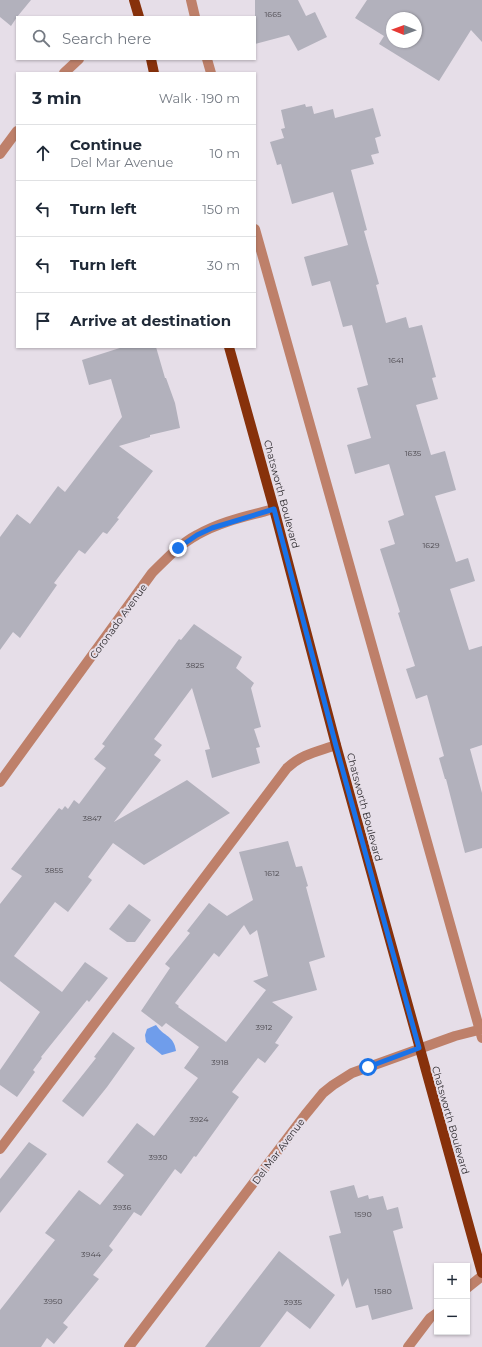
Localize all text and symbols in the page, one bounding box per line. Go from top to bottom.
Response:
house number: 1665 [264,9,282,19]
north arrow [386,12,422,48]
search box [16,16,256,60]
icon: search [30,27,52,49]
text: Search here [62,29,151,48]
text: 3 min [32,88,82,108]
text: Walk · 190 m [159,90,240,106]
text: Continue [70,135,142,154]
icon: ahead [32,142,54,164]
text: 10 m [210,145,240,161]
text: Del Mar Avenue [70,154,173,170]
icon: left [32,198,54,220]
text: Turn left [70,199,137,218]
text: 150 m [202,201,240,217]
icon: left [32,254,54,276]
text: Turn left [70,255,137,274]
text: 30 m [207,257,240,273]
icon: arrive [32,310,54,332]
text: Arrive at destination [70,311,231,330]
house number: 1641 [388,355,404,365]
street label: Chatsworth Boulevard [261,438,302,550]
house number: 1635 [405,448,422,458]
route end [169,539,187,557]
house number: 1629 [422,540,440,550]
street label: Coronado Avenue [87,581,150,661]
house number: 3825 [186,660,205,670]
street label: Chatsworth Boulevard [344,751,385,863]
house number: 3847 [82,813,102,823]
house number: 3855 [45,865,64,875]
house number: 1612 [264,868,280,878]
house number: 3912 [256,1022,273,1032]
house number: 3918 [211,1057,229,1067]
route start [359,1058,377,1076]
street label: Chatsworth Boulevard [429,1064,472,1176]
house number: 3924 [189,1114,209,1124]
street label: Del Mar Avenue [249,1116,307,1187]
house number: 3930 [148,1152,168,1162]
house number: 3936 [113,1202,131,1212]
house number: 1590 [354,1209,372,1219]
house number: 3944 [81,1249,102,1259]
map controls [434,1263,470,1335]
button: + [434,1263,470,1299]
house number: 1580 [374,1286,392,1296]
house number: 3950 [43,1296,63,1306]
house number: 3935 [284,1297,303,1307]
button: − [434,1299,470,1335]

